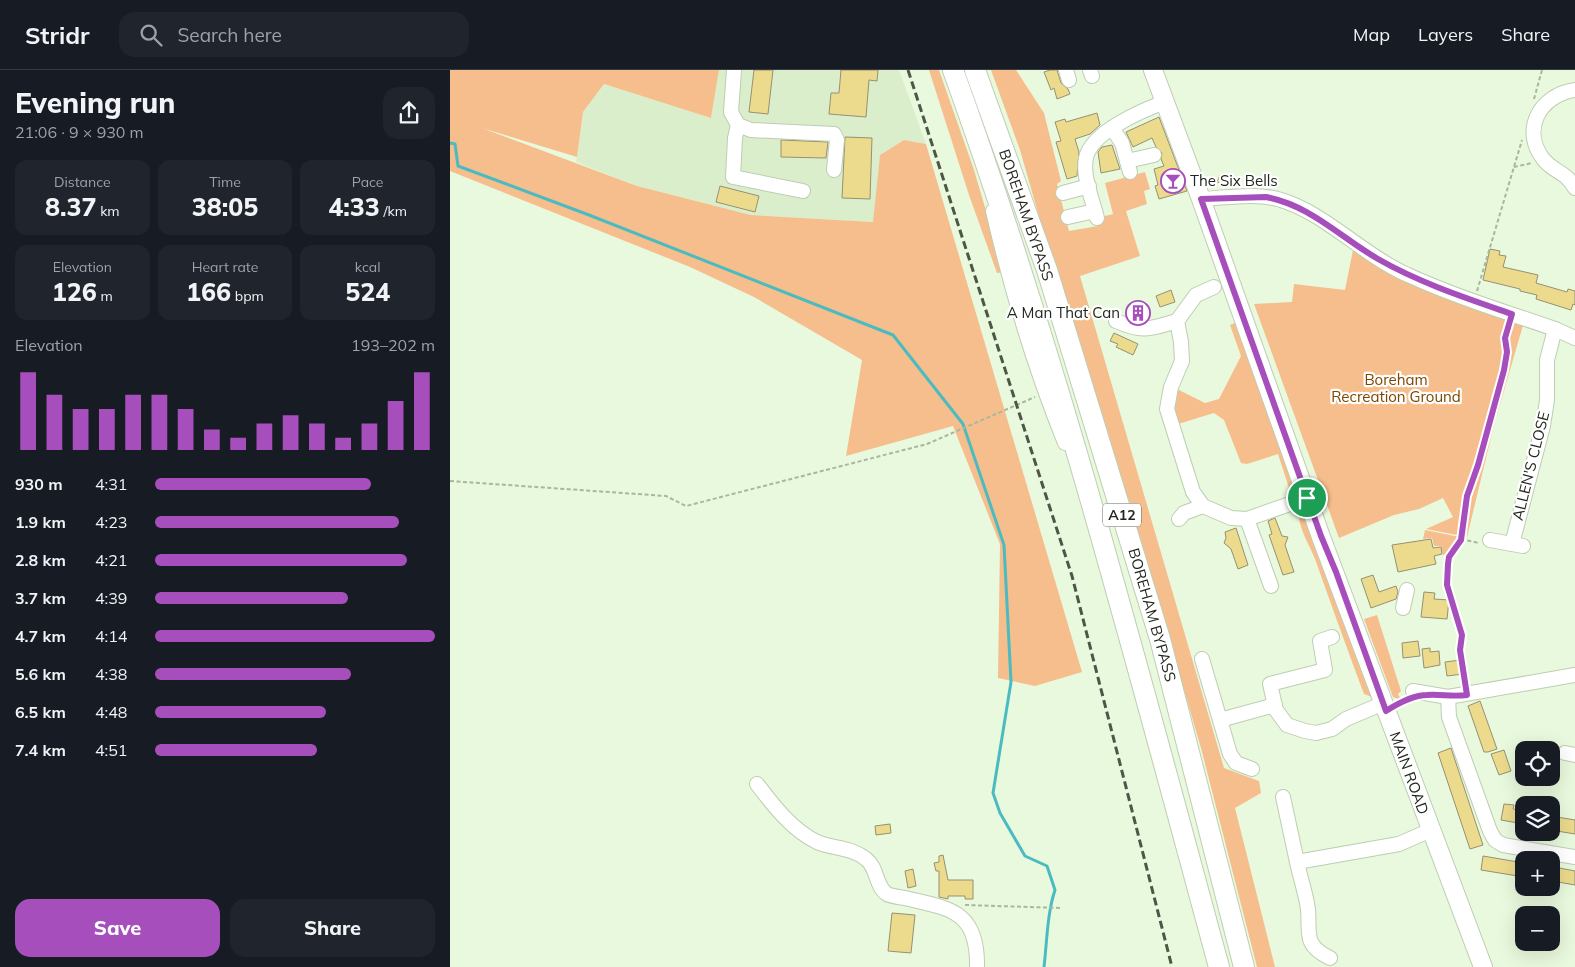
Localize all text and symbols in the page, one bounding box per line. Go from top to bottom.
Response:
search box [119,12,469,57]
text: Stridr [25,20,89,50]
icon: search [137,21,165,49]
text: Search here [177,23,282,47]
text: Map [1353,23,1390,46]
text: Layers [1418,23,1473,46]
text: Share [1501,23,1550,46]
text: Evening run [15,85,175,120]
button: share [383,87,435,139]
text: 21:06 · 9 × 930 m [15,122,144,142]
street label: BOREHAM BYPASS [995,147,1058,283]
bar icon: The Six Bells [1160,168,1186,194]
place label: The Six Bells [1190,171,1278,190]
text: Distance [54,173,111,191]
text: Time [209,173,241,191]
text: Pace [352,173,383,191]
text: 8.37 [45,191,97,222]
text: 38:05 [192,191,258,222]
text: 4:33 [328,191,380,222]
text: km [97,202,120,220]
text: /km [380,202,407,220]
text: Elevation [53,258,112,276]
text: Heart rate [192,258,258,276]
text: kcal [355,258,380,276]
text: 126 [52,276,97,307]
text: 166 [186,276,231,307]
text: 524 [345,276,390,307]
text: m [97,287,113,305]
text: bpm [231,287,264,305]
building icon: A Man That Can [1125,300,1151,326]
place label: A Man That Can [1007,303,1120,322]
text: Elevation [15,335,83,355]
text: 193–202 m [351,335,435,355]
park label: Boreham Recreation Ground [1331,370,1461,406]
street label: ALLEN'S CLOSE [1508,409,1553,522]
text: 930 m [15,474,63,494]
text: 4:31 [95,474,127,494]
pin [1286,477,1328,519]
icon: arrive [1293,484,1321,512]
road number: A12 [1103,504,1141,526]
text: 1.9 km [15,512,66,532]
text: 4:23 [95,512,127,532]
street label: BOREHAM BYPASS [1124,546,1181,684]
text: 2.8 km [15,550,66,570]
text: 4:21 [95,550,127,570]
text: 3.7 km [15,588,66,608]
text: 4:39 [95,588,127,608]
text: 4.7 km [15,626,66,646]
text: 4:14 [95,626,127,646]
text: 5.6 km [15,664,66,684]
text: 4:38 [95,664,127,684]
text: 6.5 km [15,702,66,722]
text: 4:48 [95,702,127,722]
street label: MAIN ROAD [1386,729,1433,817]
text: 7.4 km [15,740,66,760]
text: 4:51 [95,740,127,760]
map controls [1515,741,1560,951]
button: locate [1515,741,1560,786]
button: layers [1515,796,1560,841]
button: + [1515,851,1560,896]
button: Save [15,899,220,957]
button: Share [230,899,435,957]
button: − [1515,906,1560,951]

